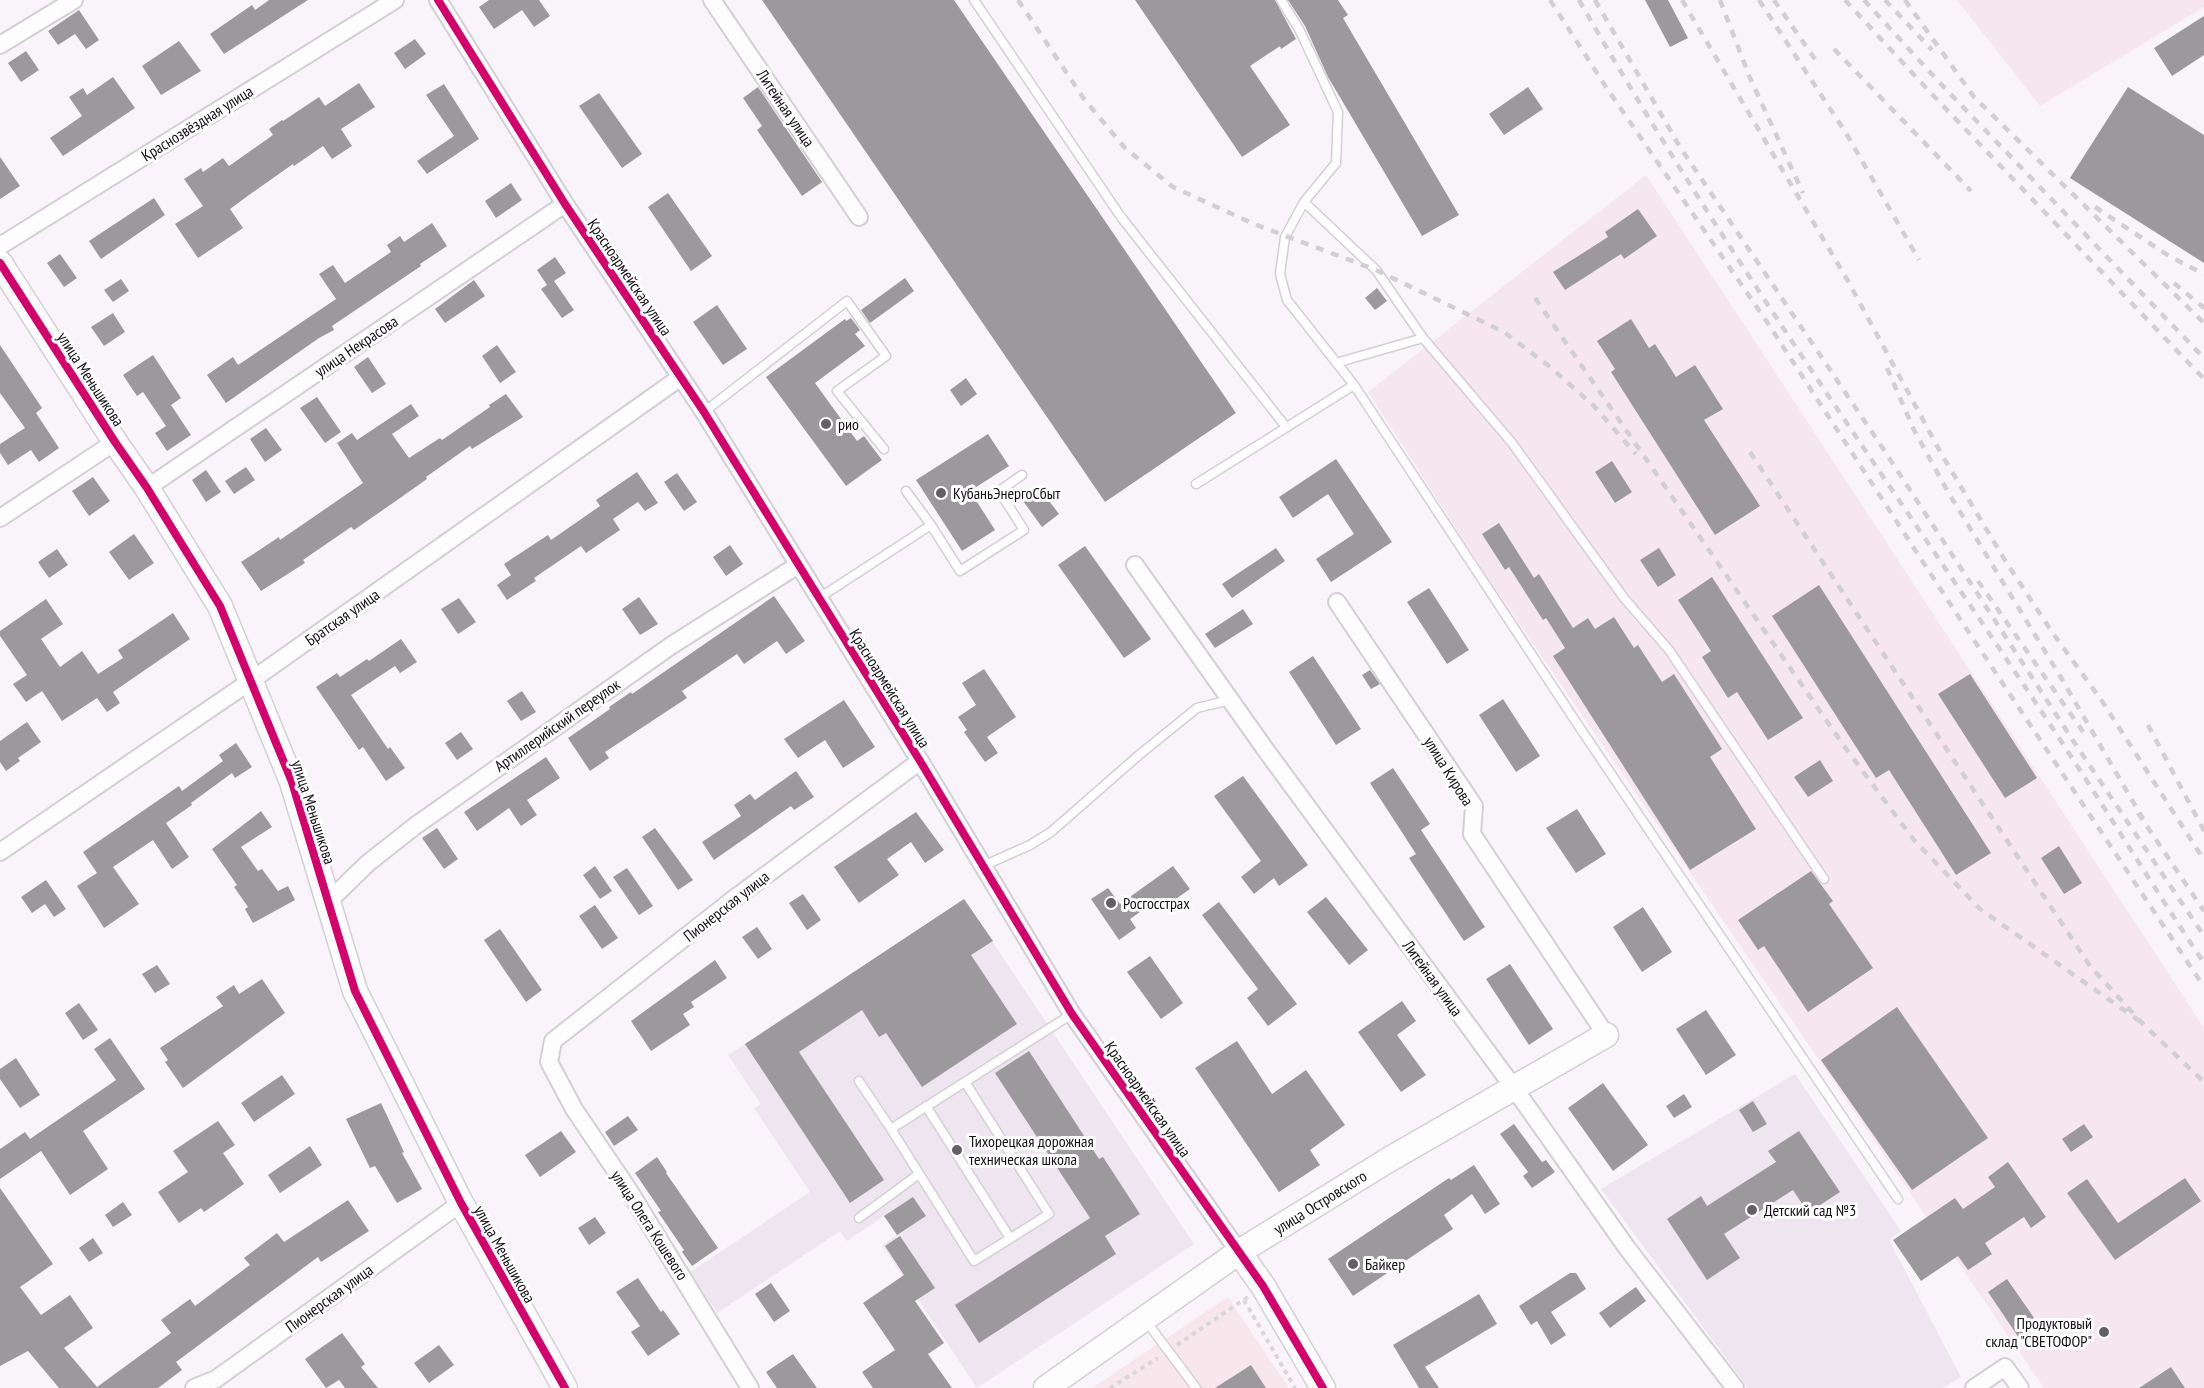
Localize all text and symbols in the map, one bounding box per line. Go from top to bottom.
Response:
street label: Литейная улица [752,65,819,151]
street label: Краснозвёздная улица [138,81,256,165]
street label: Красноармейская улица [583,215,677,339]
street label: улица Некрасова [311,311,401,381]
street label: улица Меньшикова [53,328,129,430]
place label: рио [838,414,859,434]
marker: рио [819,417,833,431]
place label: КубаньЭнергоСбыт [953,483,1061,503]
marker: КубаньЭнергоСбыт [934,486,948,500]
street label: Братская улица [301,584,383,650]
street label: Красноармейская улица [845,625,935,751]
street label: Артиллерийский переулок [490,674,624,776]
street label: улица Кирова [1420,733,1478,809]
street label: улица Меньшикова [288,757,340,867]
street label: Пионерская улица [679,866,773,946]
place label: Росгосстрах [1123,893,1190,913]
marker: Росгосстрах [1104,896,1118,910]
street label: Литейная улица [1398,935,1467,1020]
street label: Красноармейская улица [1101,1037,1195,1161]
place label: Тихорецкая дорожная техническая школа [969,1131,1094,1169]
marker: Тихорецкая дорожная техническая школа [950,1143,964,1157]
street label: улица Островского [1270,1165,1370,1239]
street label: улица Олега Кошевого [607,1166,693,1284]
place label: Детский сад №3 [1764,1200,1856,1220]
street label: улица Меньшикова [470,1202,540,1306]
marker: Детский сад №3 [1745,1203,1759,1217]
place label: Байкер [1365,1254,1405,1274]
marker: Байкер [1346,1257,1360,1271]
street label: Пионерская улица [281,1259,377,1337]
place label: Продуктовый склад "СВЕТОФОР" [1986,1313,2092,1351]
marker: Продуктовый склад "СВЕТОФОР" [2097,1325,2111,1339]

